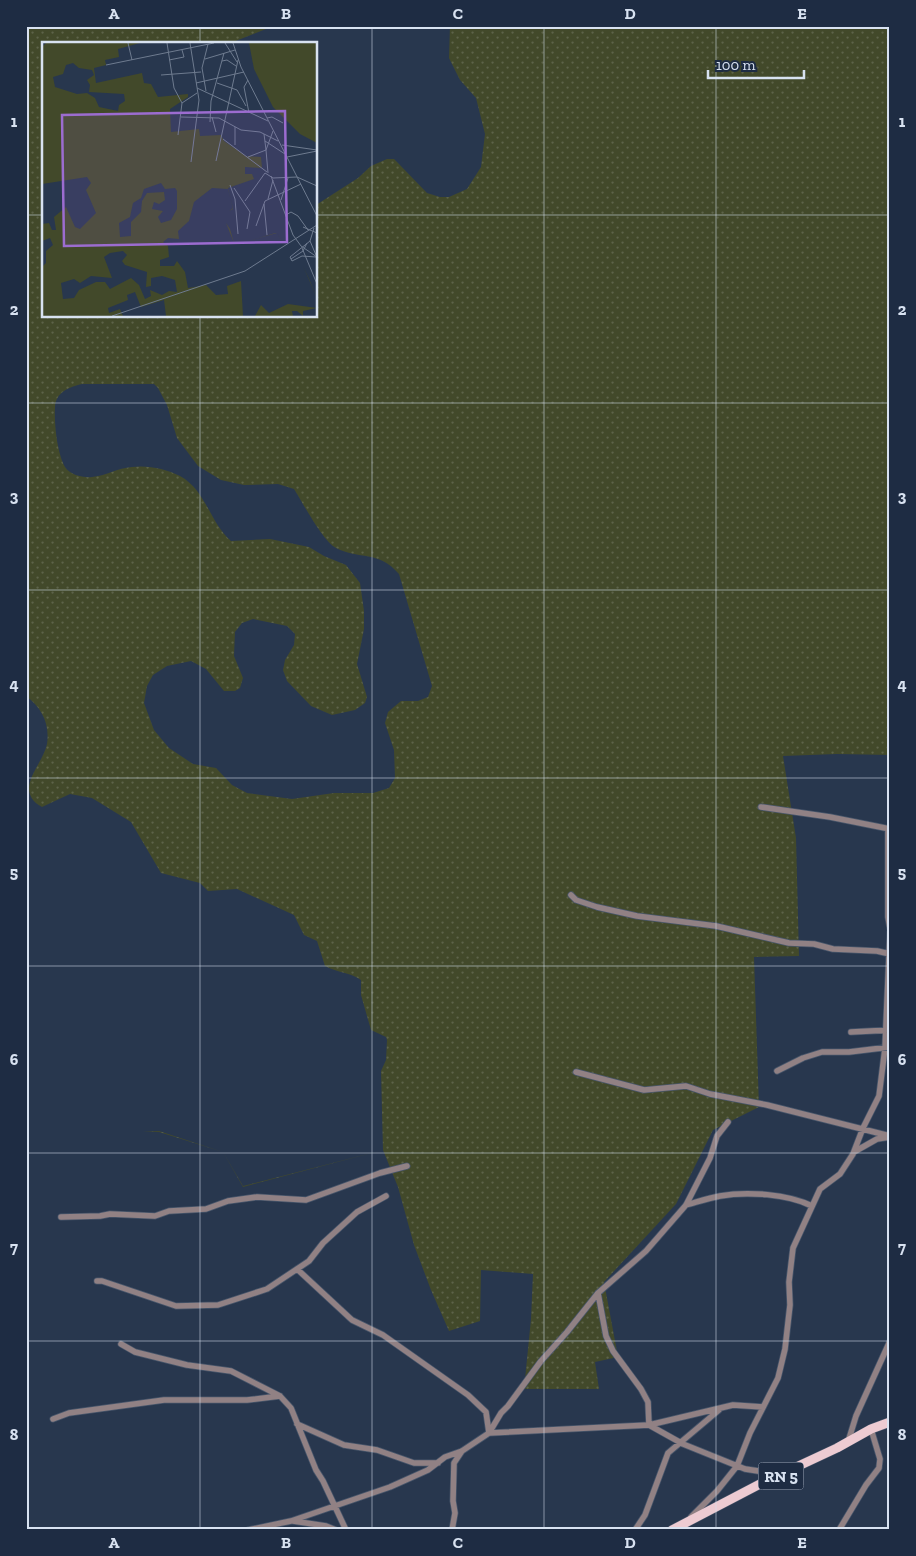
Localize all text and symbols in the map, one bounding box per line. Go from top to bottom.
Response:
text: A [109,4,120,23]
text: B [281,4,291,23]
text: C [453,4,463,23]
text: D [624,4,636,23]
text: E [797,4,807,23]
inset map [42,42,318,318]
scale bar [708,48,805,80]
text: 100 m [716,56,755,74]
text: 1 [11,112,18,131]
text: 1 [899,112,906,131]
text: 2 [10,300,19,319]
text: 2 [898,300,907,319]
text: 3 [10,487,19,506]
text: 3 [898,487,907,506]
text: 4 [9,675,19,694]
text: 4 [897,675,907,694]
text: 5 [10,863,18,882]
text: 5 [898,863,906,882]
text: 6 [10,1050,19,1069]
text: 6 [898,1050,907,1069]
text: 7 [10,1238,18,1257]
text: 7 [898,1238,906,1257]
text: 8 [10,1425,19,1444]
text: 8 [898,1425,907,1444]
road number: RN 5 [758,1462,804,1490]
text: A [109,1533,120,1552]
text: B [281,1533,291,1552]
text: C [453,1533,463,1552]
text: D [624,1533,636,1552]
text: E [797,1533,807,1552]

